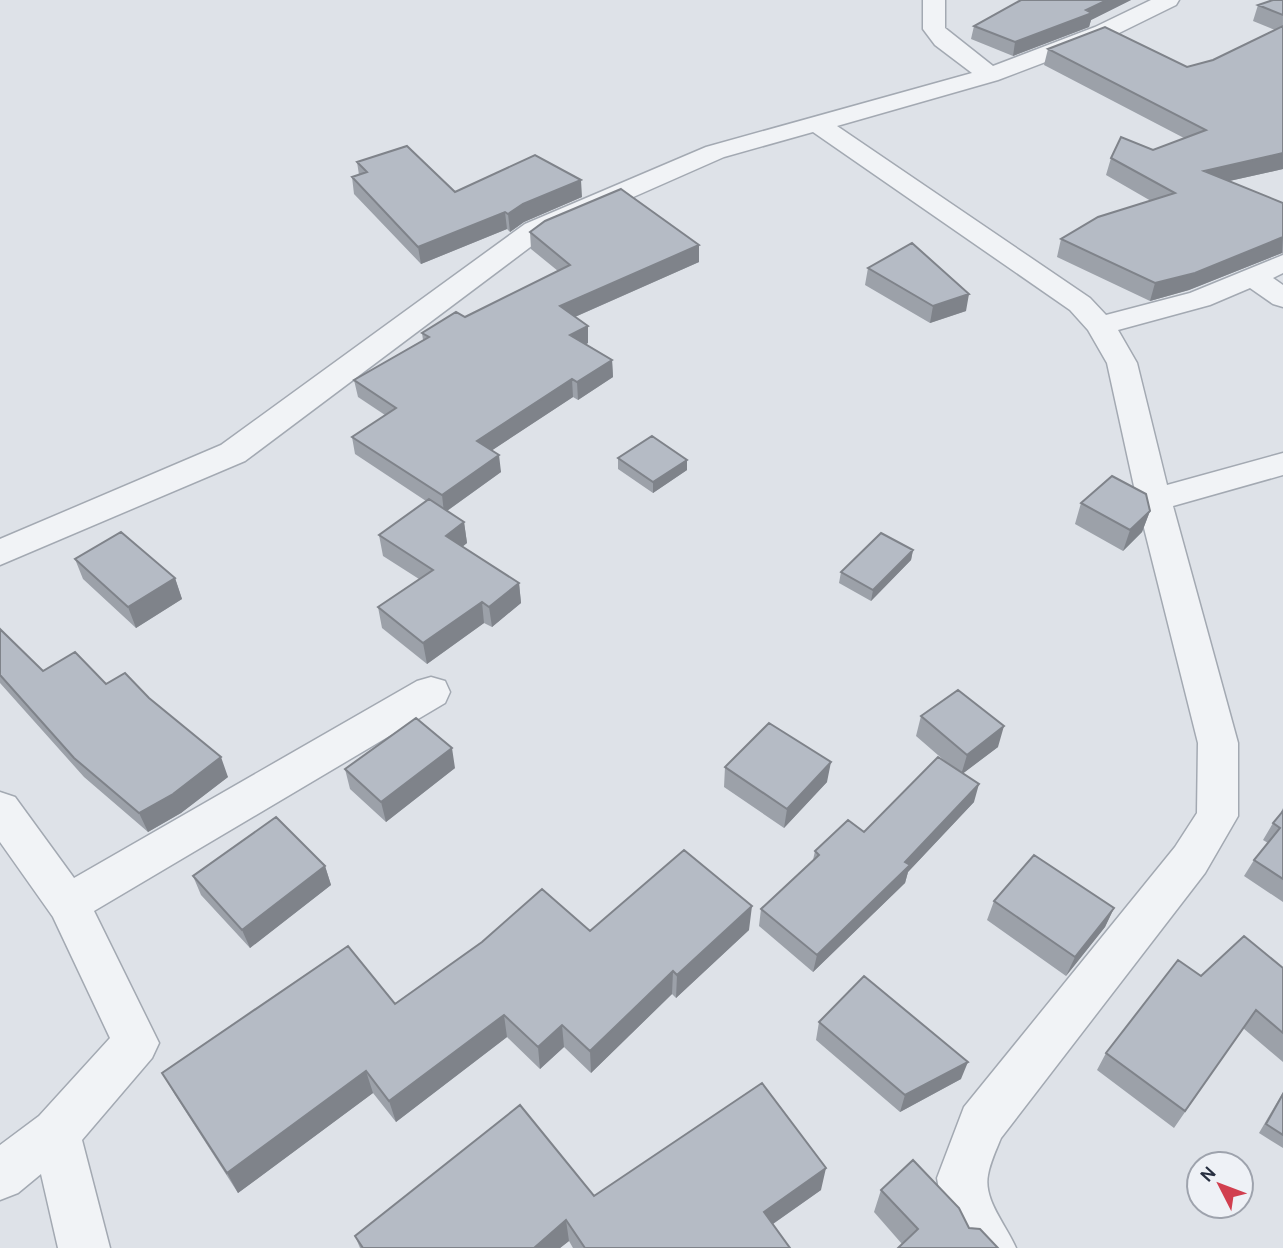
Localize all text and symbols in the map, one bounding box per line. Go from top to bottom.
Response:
north arrow [1185,1150,1255,1220]
text: N [1195,1162,1221,1187]

